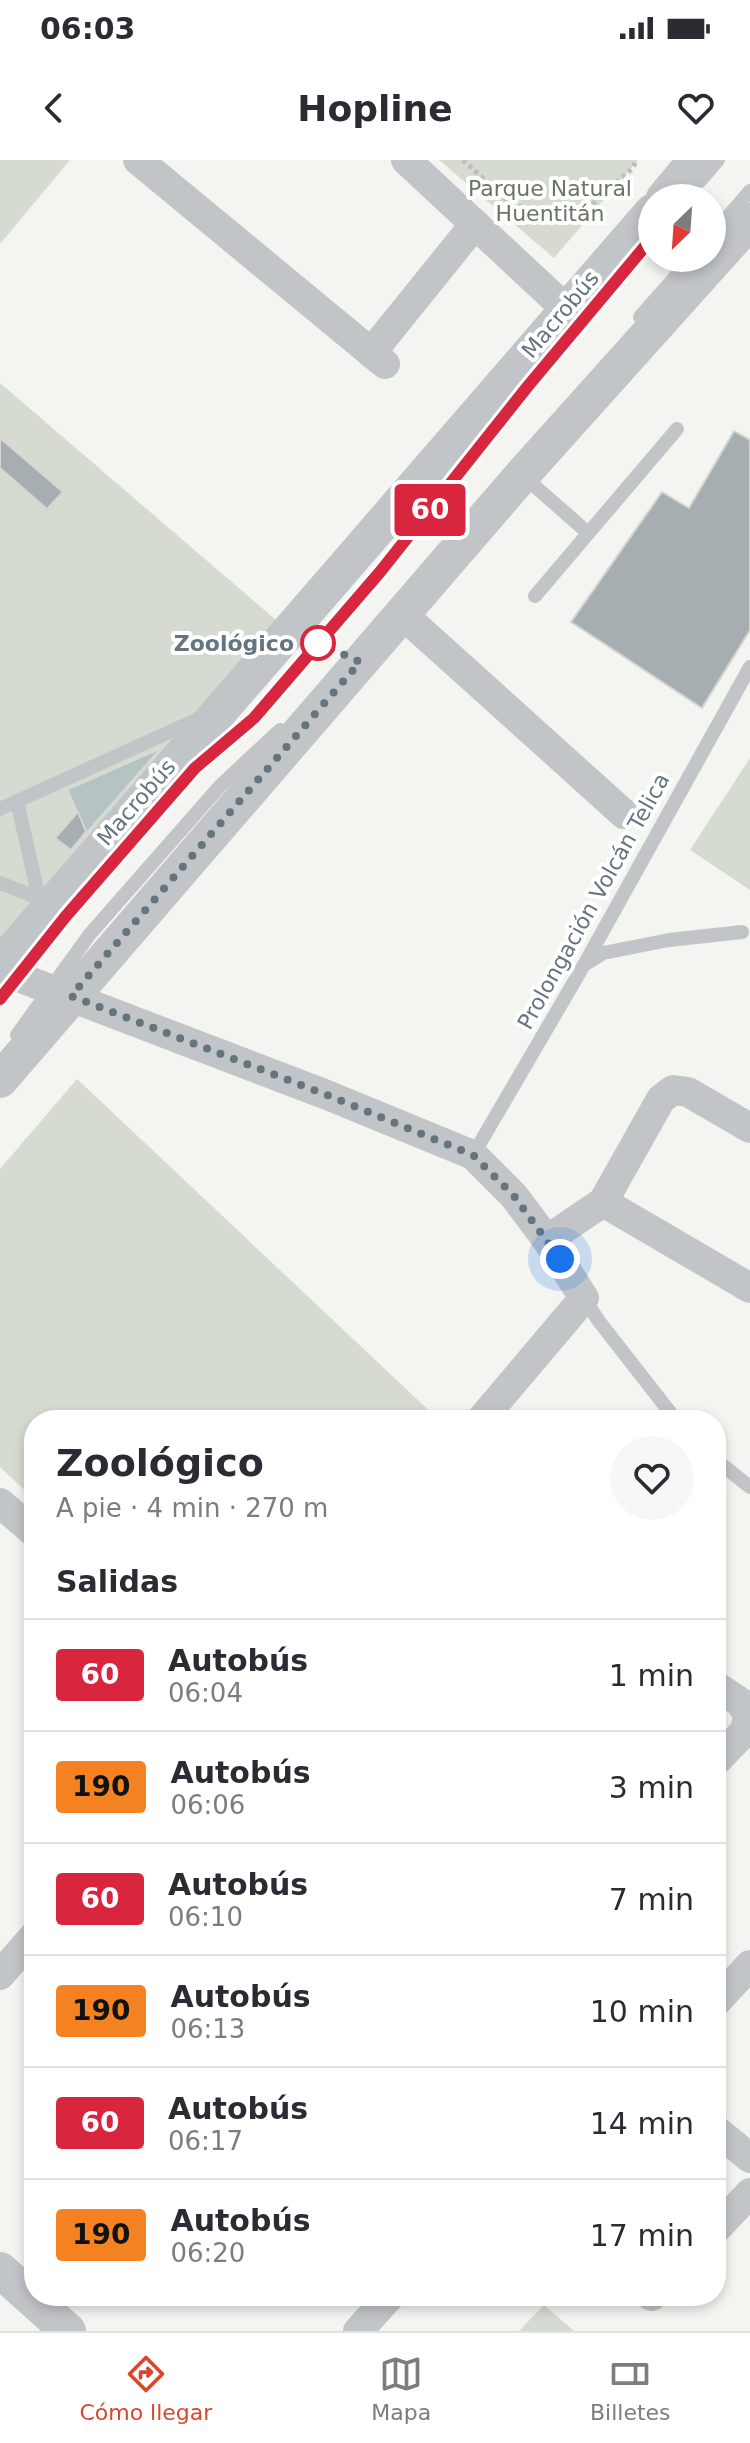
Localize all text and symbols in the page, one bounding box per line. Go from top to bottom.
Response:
text: 06:03 [40,11,136,46]
icon: back [32,86,76,130]
icon: heart [674,86,718,130]
text: Hopline [297,88,453,129]
park label: Parque Natural Huentitán [468,176,632,226]
north arrow [638,184,726,272]
map controls [638,184,726,272]
street label: Macrobús [517,266,604,363]
line badge: 60 [394,484,466,536]
text: 60 [411,493,449,526]
marker: Zoológico [301,626,335,660]
place label: Zoológico [174,631,294,656]
street label: Macrobús [92,754,181,851]
street label: Prolongación Volcán Telica [512,769,674,1034]
your location [540,1239,580,1279]
button: heart [610,1436,694,1520]
text: Zoológico [56,1441,264,1485]
text: A pie · 4 min · 270 m [56,1493,328,1523]
text: Salidas [56,1564,178,1599]
text: Autobús [168,1643,308,1678]
text: 60 [81,1658,119,1691]
text: 1 min [609,1658,694,1693]
text: 06:04 [168,1678,243,1708]
text: Autobús [170,1755,311,1790]
text: 190 [72,1770,130,1803]
text: 3 min [609,1770,694,1805]
text: 06:06 [170,1790,245,1820]
text: Autobús [168,1867,308,1902]
text: 60 [81,1882,119,1915]
text: 7 min [609,1882,694,1917]
text: 06:10 [168,1902,243,1932]
text: Autobús [170,1979,311,2014]
text: 190 [72,1994,130,2027]
text: 10 min [590,1994,694,2029]
text: 06:13 [170,2014,245,2044]
text: Autobús [168,2091,308,2126]
text: 60 [81,2106,119,2139]
text: 14 min [590,2106,694,2141]
text: 06:17 [168,2126,243,2156]
text: Autobús [170,2203,311,2238]
text: 190 [72,2218,130,2251]
text: 17 min [590,2218,694,2253]
text: 06:20 [170,2238,245,2268]
tab: Cómo llegar [79,2352,212,2425]
tab: Mapa [371,2352,431,2425]
tab: Billetes [590,2352,671,2425]

